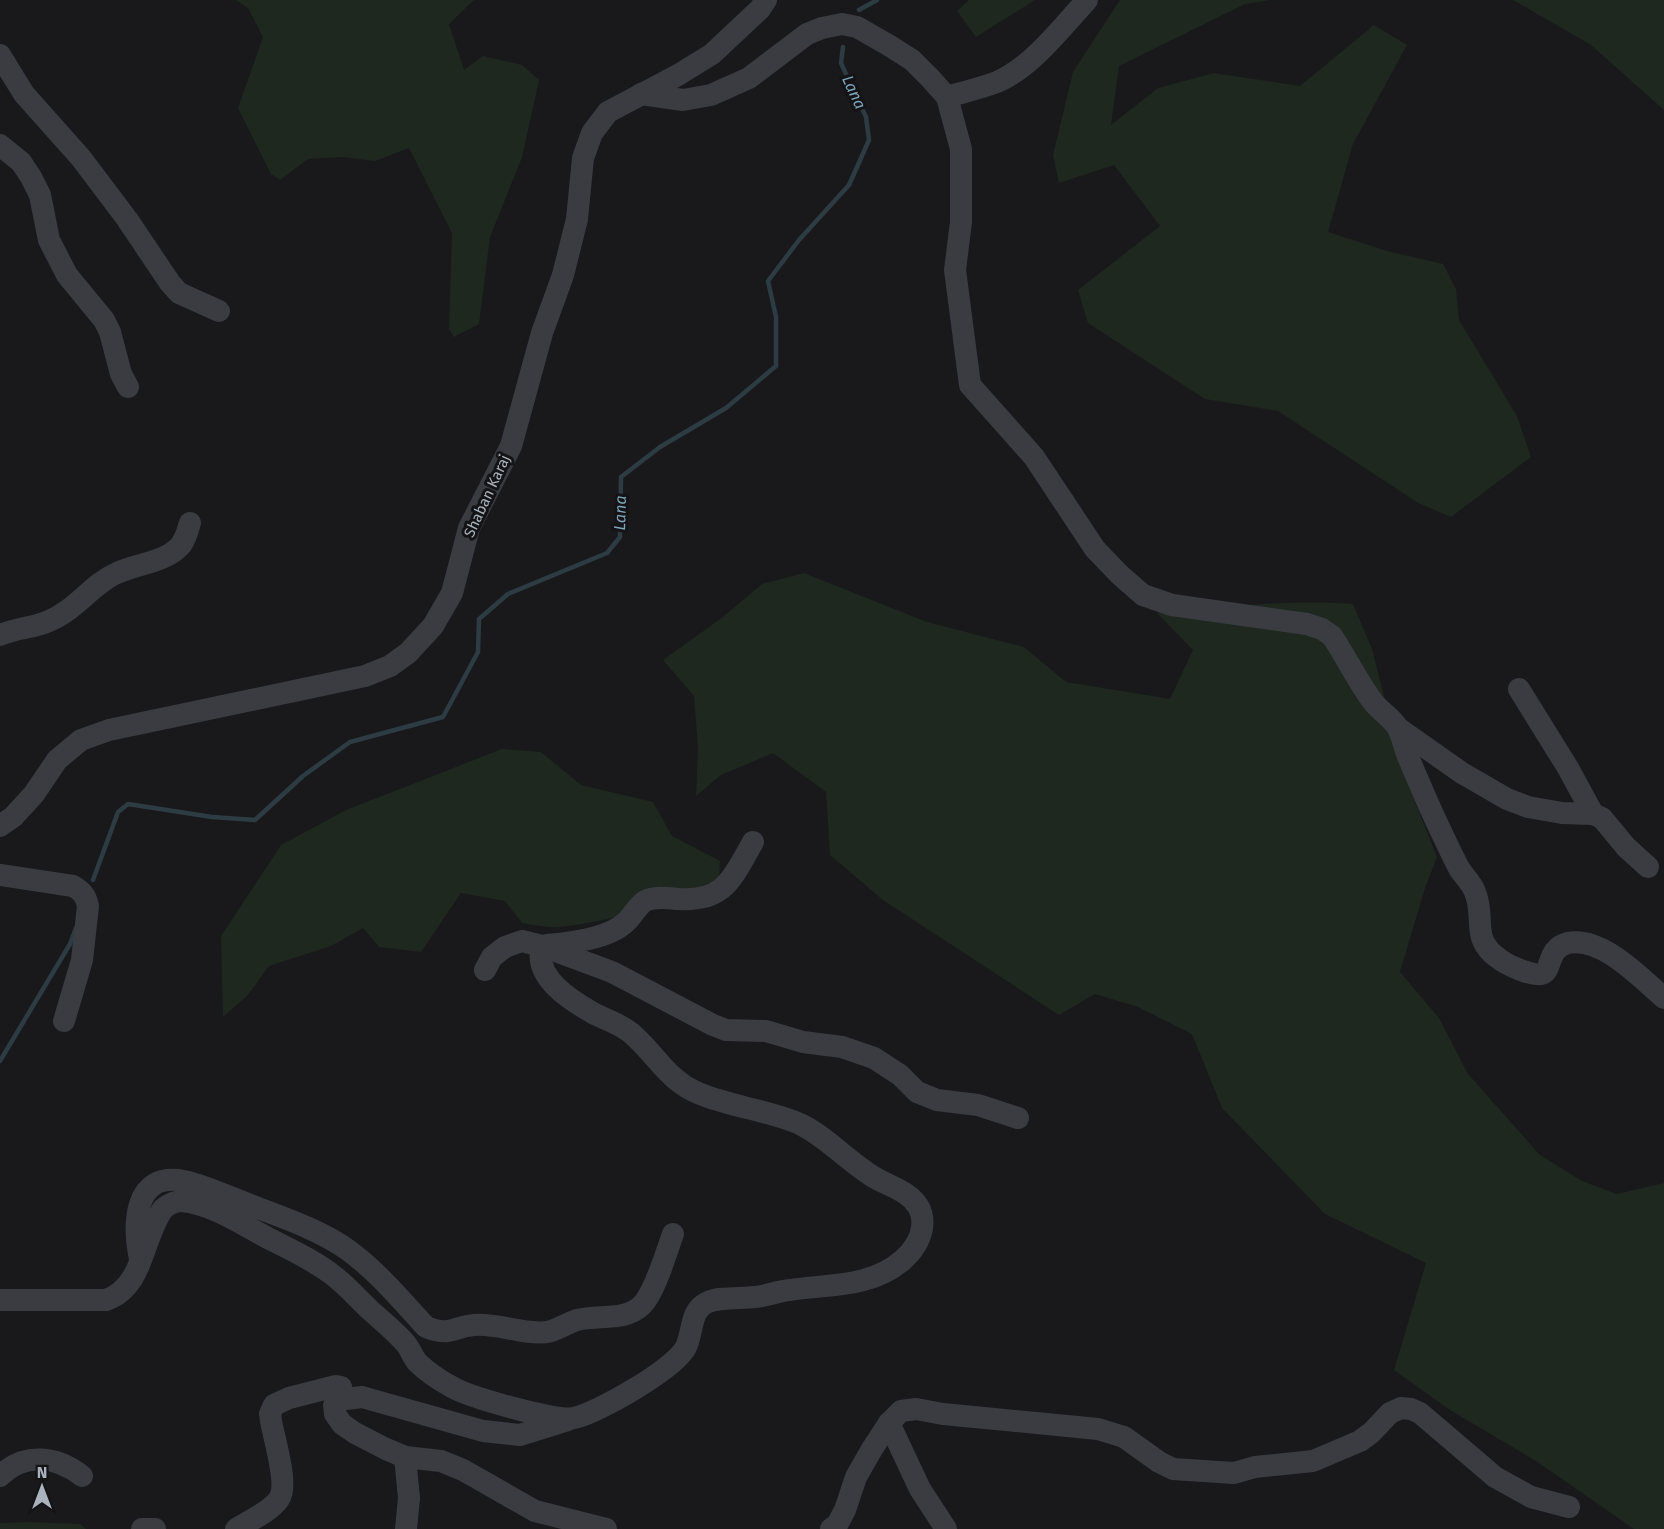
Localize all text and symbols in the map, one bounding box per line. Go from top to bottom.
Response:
water label: Lana [838,72,870,112]
street label: Shaban Karaj [460,452,514,540]
water label: Lana [610,495,630,531]
north arrow [12,1457,72,1517]
text: N [37,1463,47,1482]

